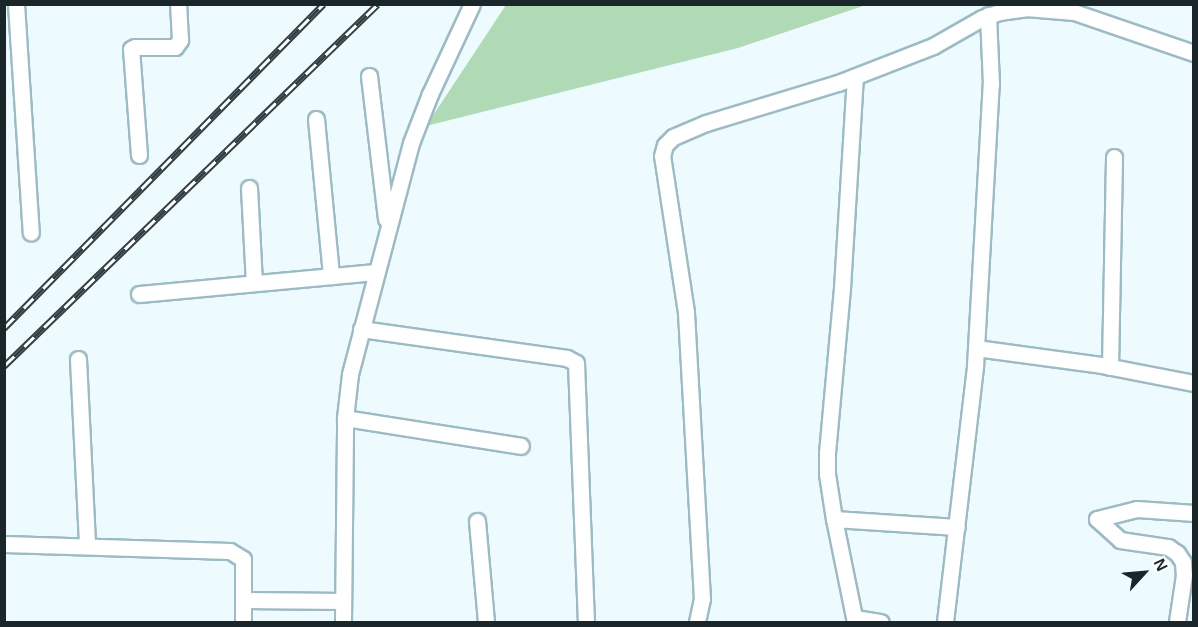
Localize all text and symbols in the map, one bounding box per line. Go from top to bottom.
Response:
north arrow [1114,543,1174,603]
text: N [1150,556,1171,574]

